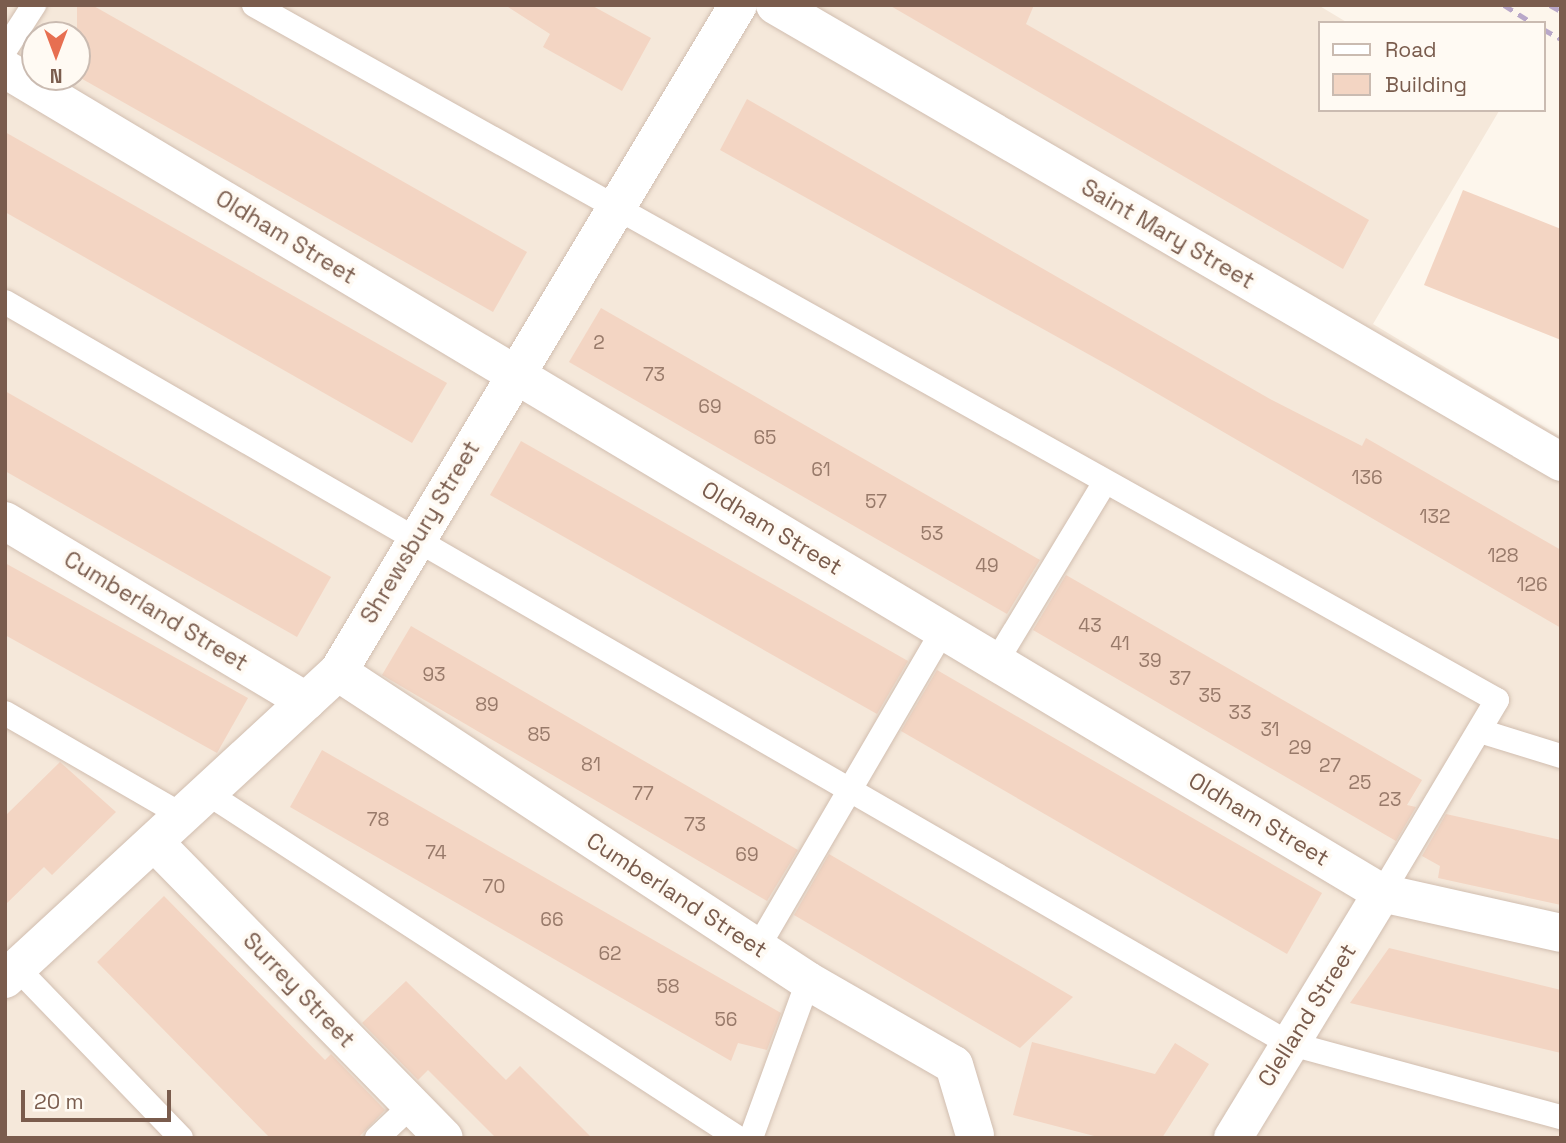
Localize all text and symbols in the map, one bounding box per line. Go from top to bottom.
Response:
north arrow [21,21,91,91]
legend [1318,21,1545,112]
text: Road [1385,36,1437,63]
text: N [50,63,62,88]
text: Building [1385,71,1467,98]
street label: Saint Mary Street [1077,173,1259,295]
street label: Oldham Street [211,184,361,290]
house number: 2 [593,332,605,354]
house number: 73 [643,364,665,386]
house number: 69 [698,396,722,418]
house number: 65 [753,427,777,449]
street label: Shrewsbury Street [355,436,485,628]
house number: 61 [811,459,831,481]
house number: 136 [1351,467,1383,489]
street label: Oldham Street [697,475,847,581]
house number: 57 [865,491,887,513]
house number: 132 [1420,506,1450,528]
house number: 53 [921,523,943,545]
street label: Cumberland Street [59,545,253,677]
house number: 128 [1487,545,1519,567]
house number: 49 [975,555,999,577]
house number: 126 [1516,574,1548,596]
house number: 43 [1078,615,1102,637]
house number: 41 [1110,633,1130,655]
house number: 39 [1138,650,1162,672]
house number: 93 [422,664,446,686]
house number: 37 [1169,668,1191,690]
house number: 35 [1199,685,1221,707]
house number: 89 [475,694,499,716]
house number: 33 [1229,702,1251,724]
house number: 31 [1260,719,1280,741]
house number: 85 [527,724,551,746]
house number: 29 [1288,737,1312,759]
house number: 81 [581,754,601,776]
house number: 27 [1319,755,1341,777]
street label: Oldham Street [1184,766,1334,872]
house number: 25 [1349,772,1371,794]
house number: 77 [632,783,654,805]
house number: 23 [1379,789,1401,811]
house number: 78 [367,809,389,831]
house number: 73 [684,814,706,836]
street label: Cumberland Street [582,826,772,964]
house number: 74 [425,842,447,864]
house number: 69 [735,844,759,866]
house number: 70 [483,876,505,898]
house number: 66 [540,909,564,931]
street label: Surrey Street [237,927,361,1053]
street label: Clelland Street [1252,938,1362,1092]
house number: 62 [598,943,622,965]
house number: 58 [656,976,680,998]
house number: 56 [714,1009,738,1031]
scale bar [24,1076,175,1120]
text: 20 m [34,1088,84,1115]

